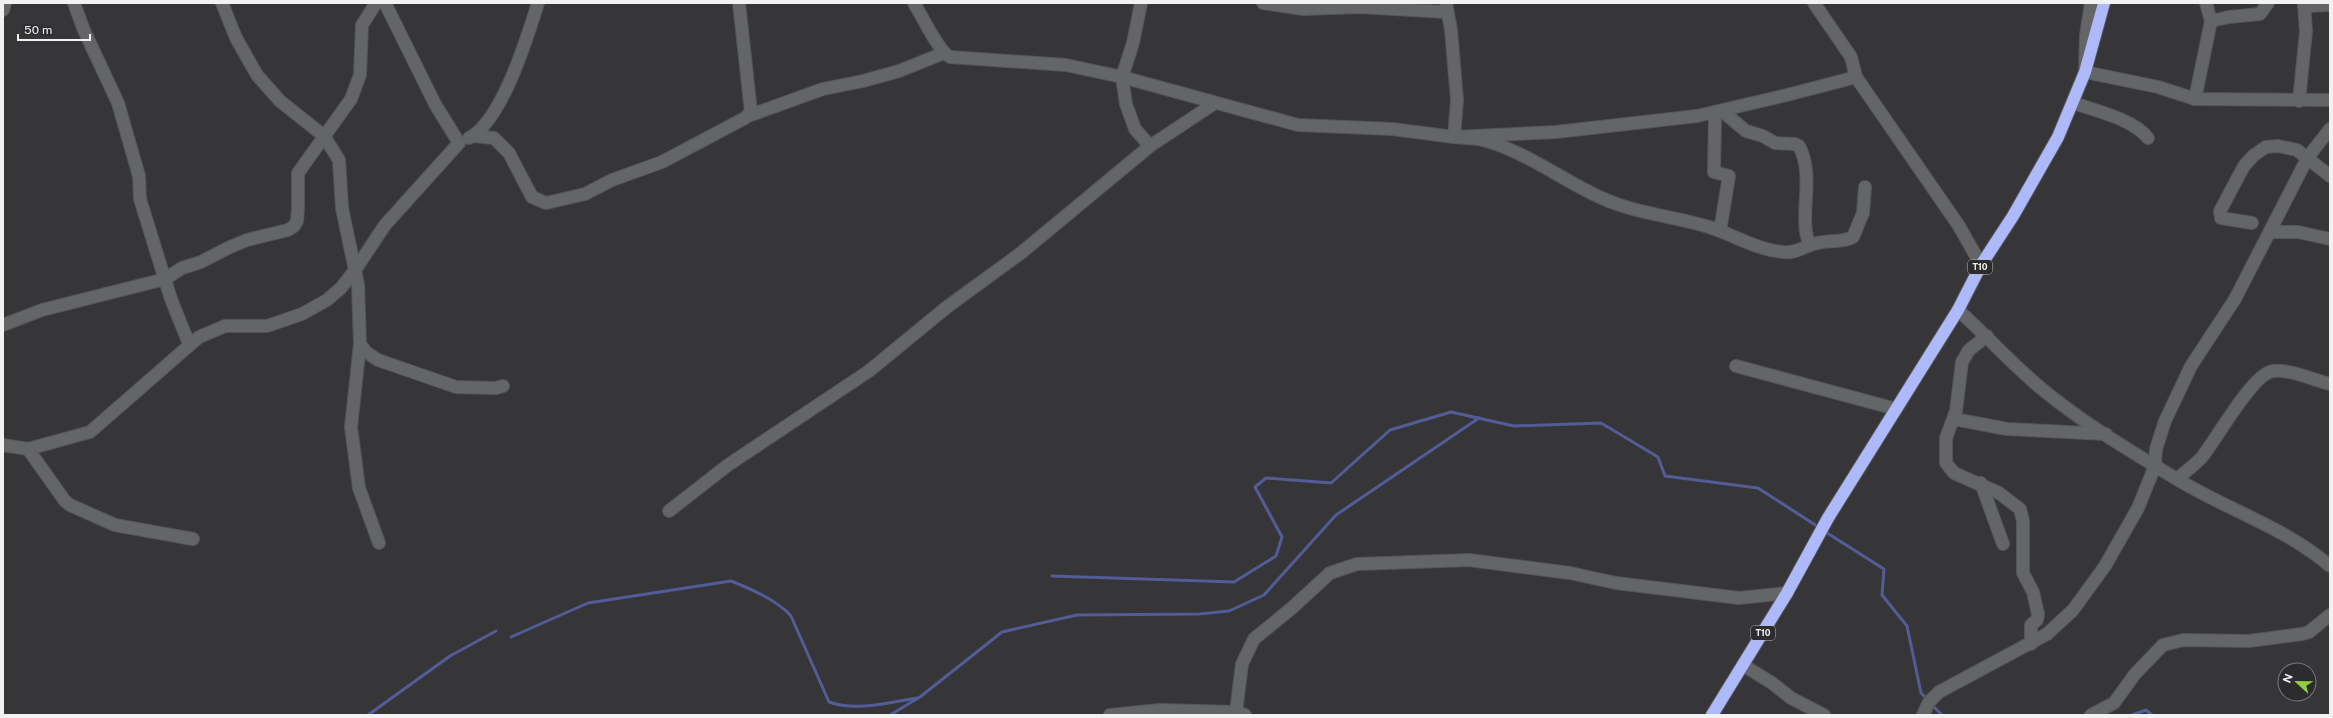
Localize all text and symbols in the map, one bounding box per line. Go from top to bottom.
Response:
scale bar [18,16,90,42]
text: 50 m [24,23,52,37]
road number: T10 [1968,260,1992,274]
road number: T10 [1751,626,1775,640]
north arrow [2277,662,2317,702]
text: N [2281,672,2295,684]

